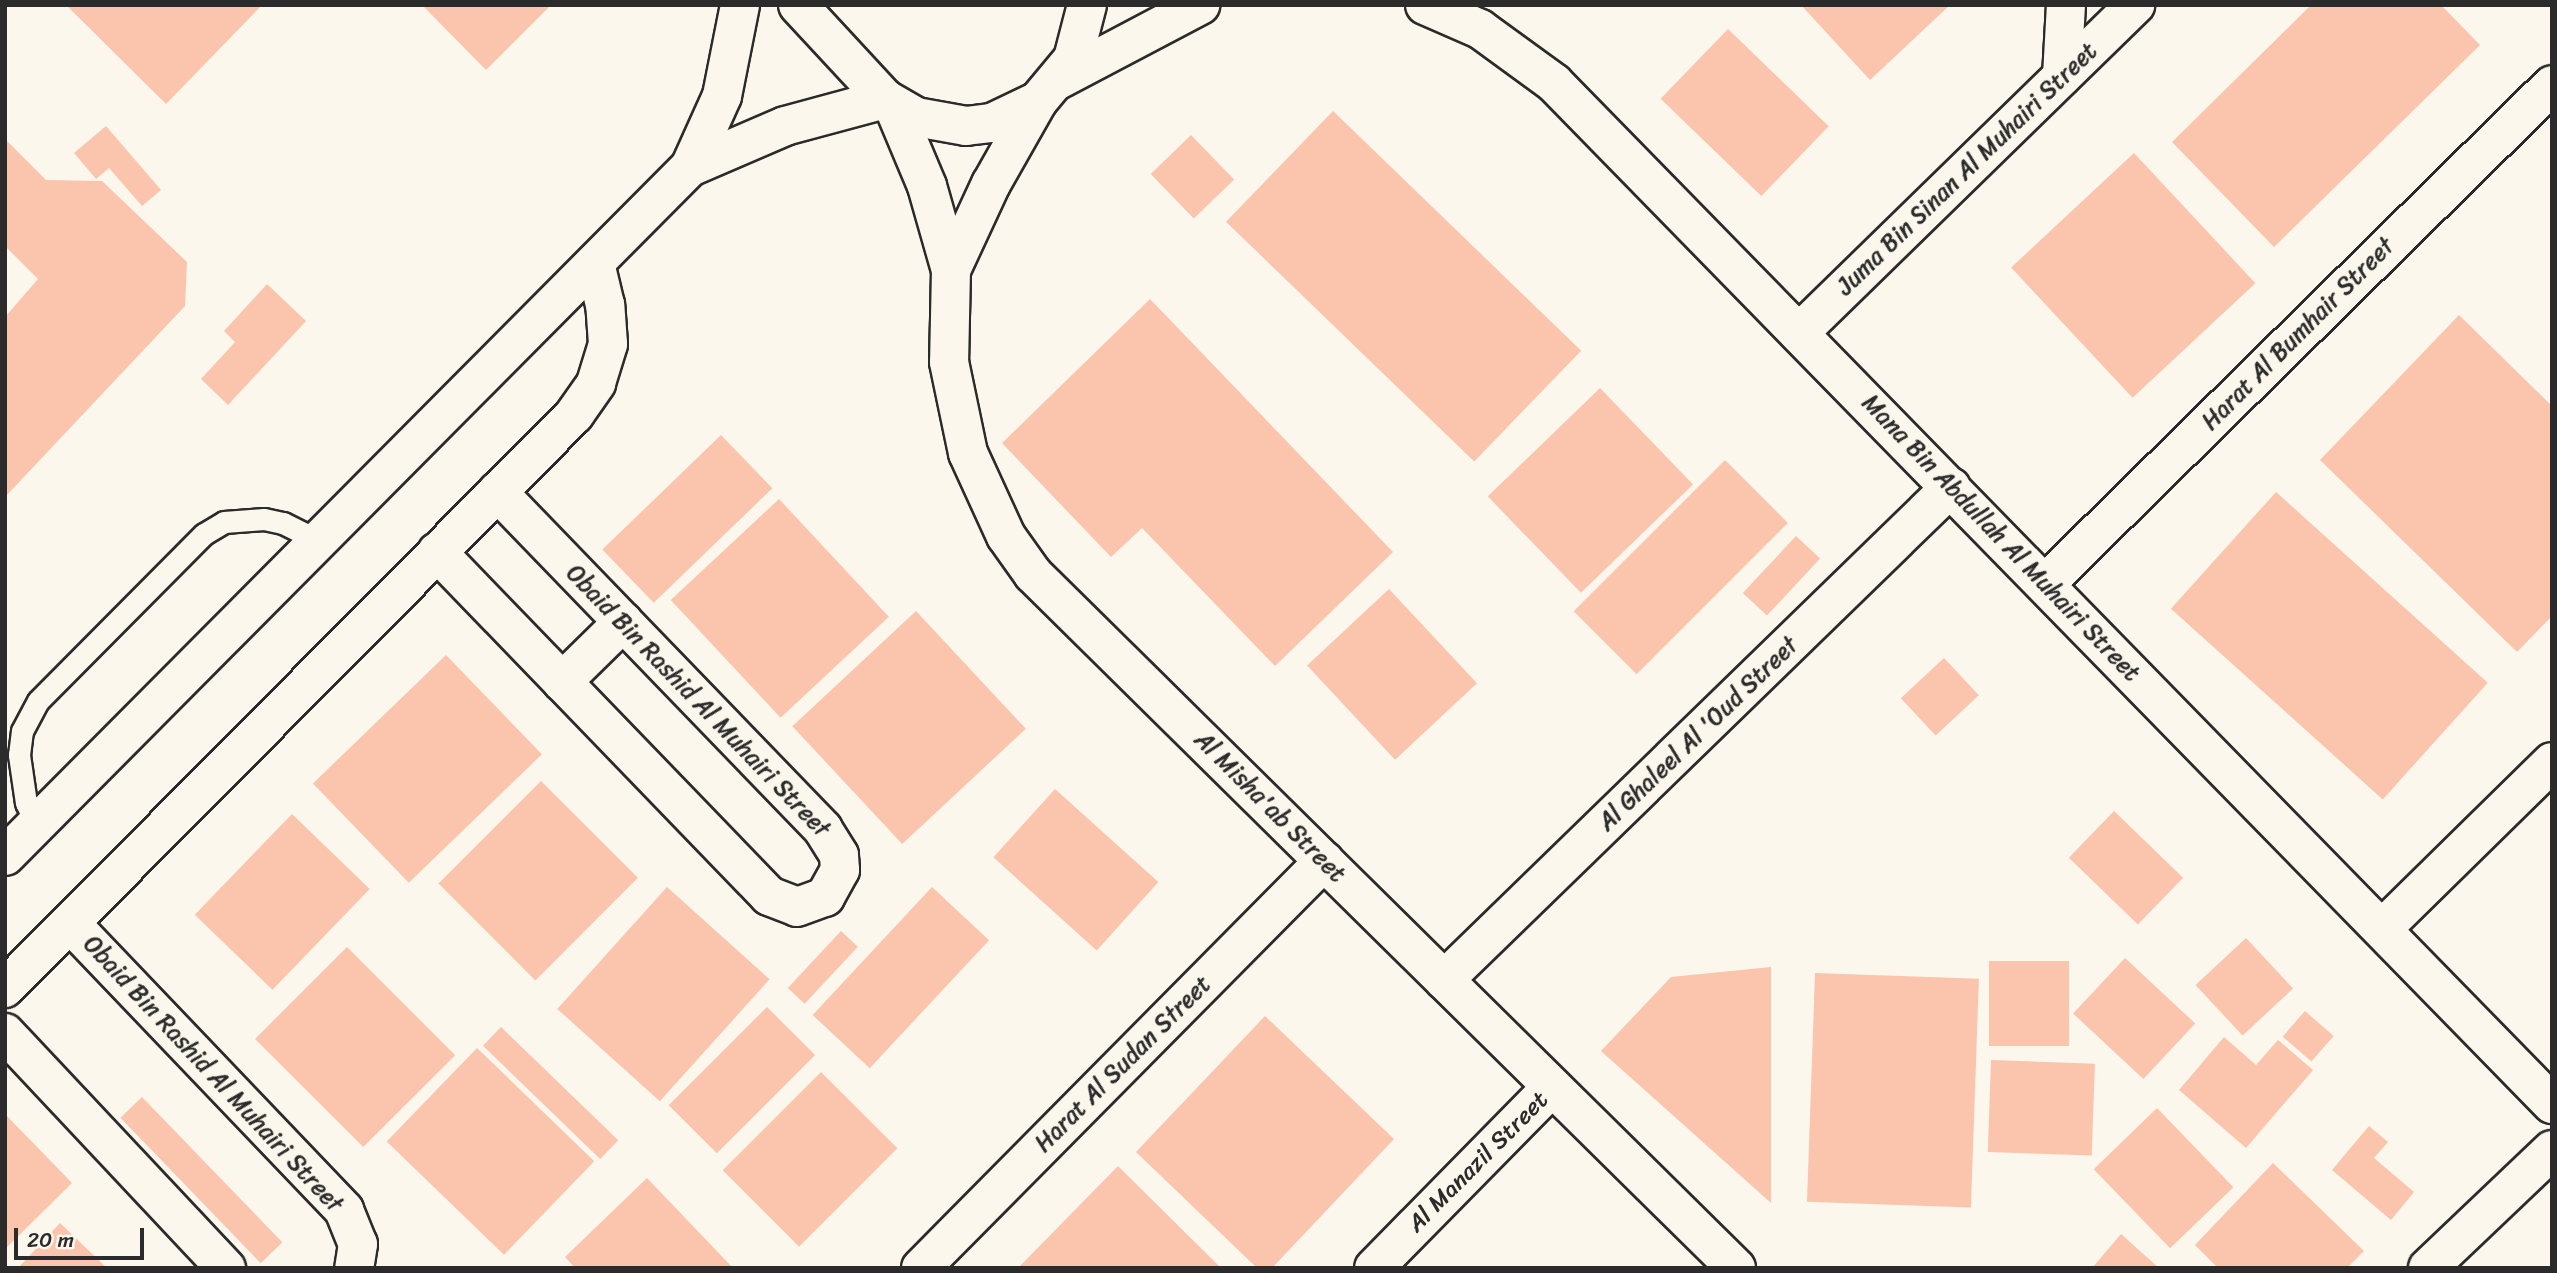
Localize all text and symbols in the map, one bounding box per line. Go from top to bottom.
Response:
street label: Juma Bin Sinan Al Muhairi Street [1830,36,2104,302]
street label: Harat Al Bumhair Street [2196,232,2400,436]
street label: Mana Bin Abdullah Al Muhairi Street [1856,389,2146,687]
street label: Obaid Bin Rashid Al Muhairi Street [560,559,836,843]
street label: Al Ghaleel Al 'Oud Street [1592,631,1804,837]
street label: Al Misha'ab Street [1189,726,1351,888]
street label: Obaid Bin Rashid Al Muhairi Street [77,930,349,1218]
street label: Harat Al Sudan Street [1029,970,1217,1158]
street label: Al Manazil Street [1402,1086,1554,1238]
scale bar [18,1214,147,1258]
text: 20 m [27,1221,74,1259]

